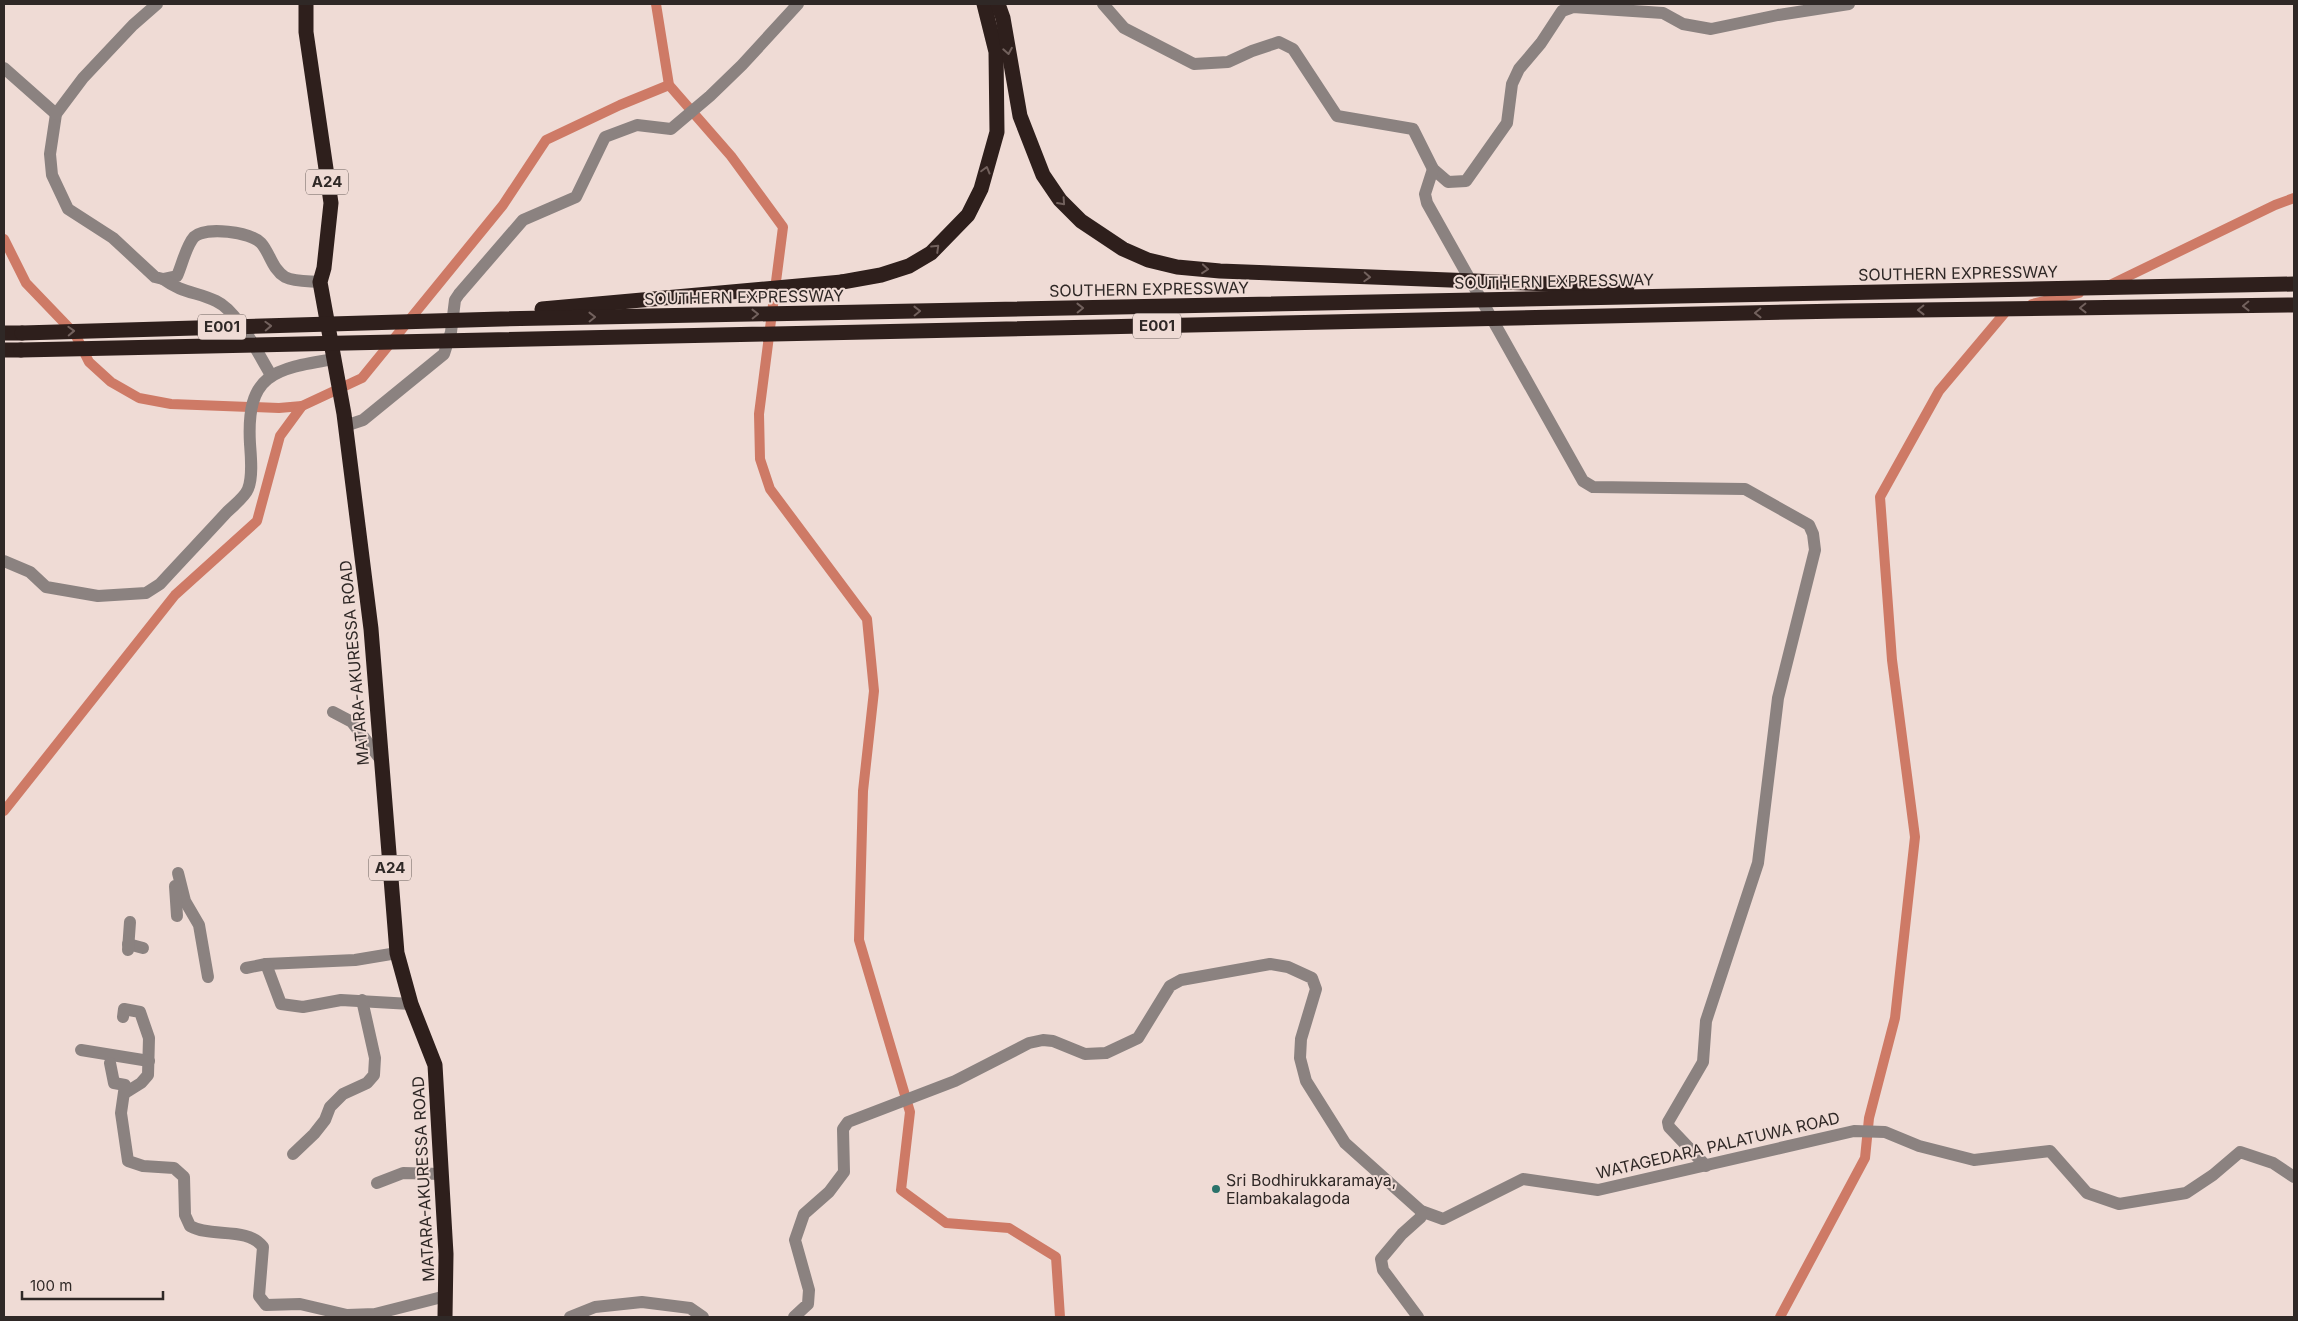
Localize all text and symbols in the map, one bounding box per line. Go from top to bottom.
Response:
one-way arrow [1003,47,1013,56]
one-way arrow [981,166,991,174]
road number: A24 [306,170,348,194]
one-way arrow [1057,196,1066,205]
one-way arrow [930,245,939,254]
street label: SOUTHERN EXPRESSWAY [1858,261,2058,285]
one-way arrow [1201,264,1209,275]
street label: SOUTHERN EXPRESSWAY [1454,269,1654,293]
one-way arrow [1364,272,1372,283]
street label: SOUTHERN EXPRESSWAY [1049,277,1249,301]
street label: SOUTHERN EXPRESSWAY [644,285,844,309]
one-way arrow [2241,301,2249,311]
one-way arrow [1076,302,1084,313]
one-way arrow [2079,303,2086,313]
one-way arrow [1916,305,1924,315]
one-way arrow [914,306,922,316]
one-way arrow [1754,308,1762,318]
one-way arrow [752,309,759,319]
one-way arrow [589,312,597,322]
road number: E001 [198,314,246,340]
road number: E001 [1133,314,1181,338]
one-way arrow [264,320,272,331]
one-way arrow [67,326,75,337]
street label: MATARA-AKURESSA ROAD [335,560,373,766]
road number: A24 [369,856,411,880]
street label: MATARA-AKURESSA ROAD [408,1076,438,1282]
street label: WATAGEDARA PALATUWA ROAD [1594,1107,1842,1183]
place label: Sri Bodhirukkaramaya, Elambakalagoda [1226,1170,1396,1208]
marker: Sri Bodhirukkaramaya, Elambakalagoda [1210,1183,1222,1195]
scale bar [22,1268,164,1300]
text: 100 m [30,1276,72,1295]

